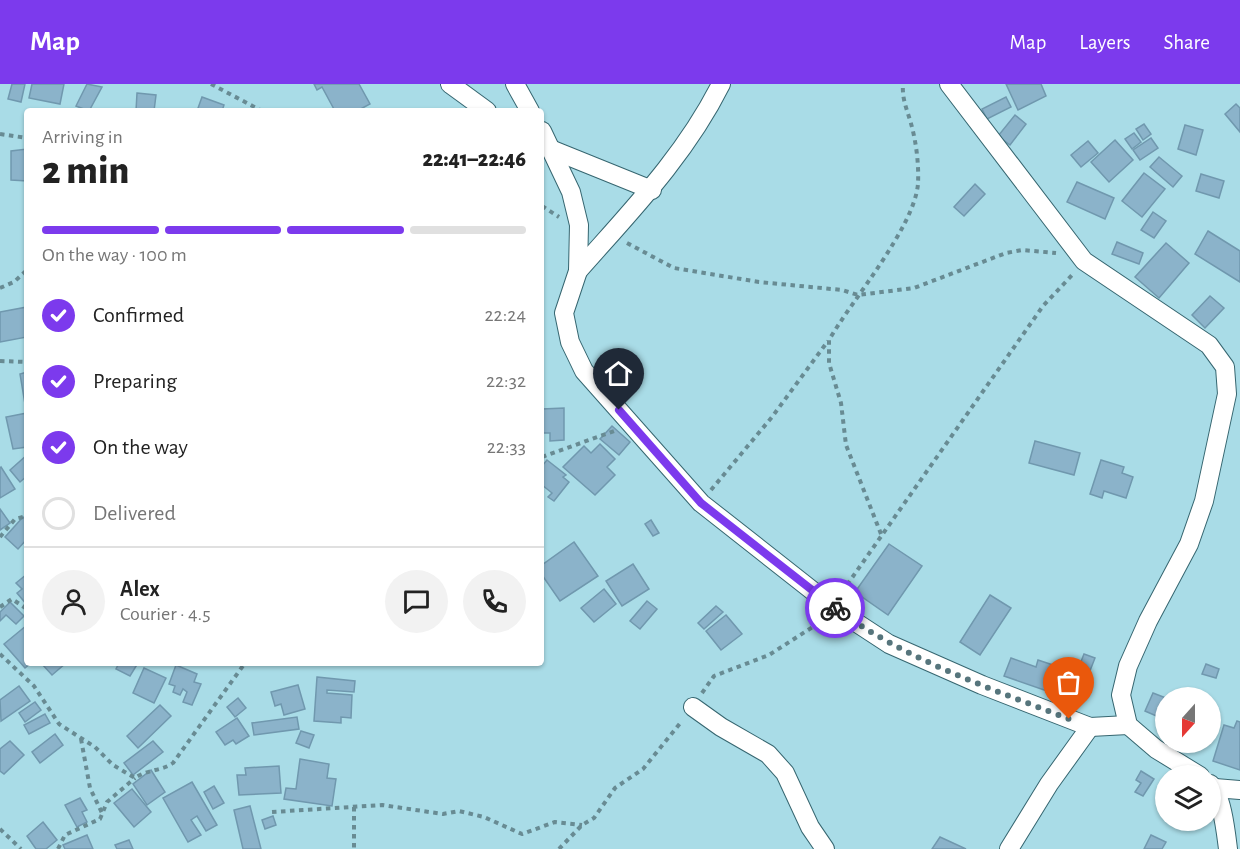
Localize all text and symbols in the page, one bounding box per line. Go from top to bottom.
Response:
text: Map [30,28,80,56]
text: Map [1010,32,1046,53]
text: Layers [1079,32,1130,53]
text: Share [1163,32,1210,53]
text: Arriving in [42,127,123,147]
text: 22:41–22:46 [422,148,526,170]
text: 2 min [42,152,129,191]
text: On the way · 100 m [42,245,187,265]
icon: check [42,299,75,332]
text: Confirmed [93,304,184,326]
text: 22:24 [485,305,526,325]
pin [593,348,644,410]
icon: home [602,357,635,390]
icon: check [42,365,75,398]
text: Preparing [93,370,177,392]
text: 22:32 [486,371,526,391]
icon: check [42,431,75,464]
text: On the way [93,436,188,458]
text: 22:33 [487,437,526,457]
text: Delivered [93,502,176,524]
button: person [42,570,105,633]
button: chat [385,570,448,633]
button: phone [463,570,526,633]
text: Alex [120,578,160,600]
courier [805,578,865,638]
icon: bike [819,592,852,625]
text: Courier · 4.5 [120,604,211,624]
pin [1043,657,1094,719]
icon: bag [1052,666,1085,699]
north arrow [1155,687,1221,753]
map controls [1155,687,1221,831]
button: layers [1155,765,1221,831]

